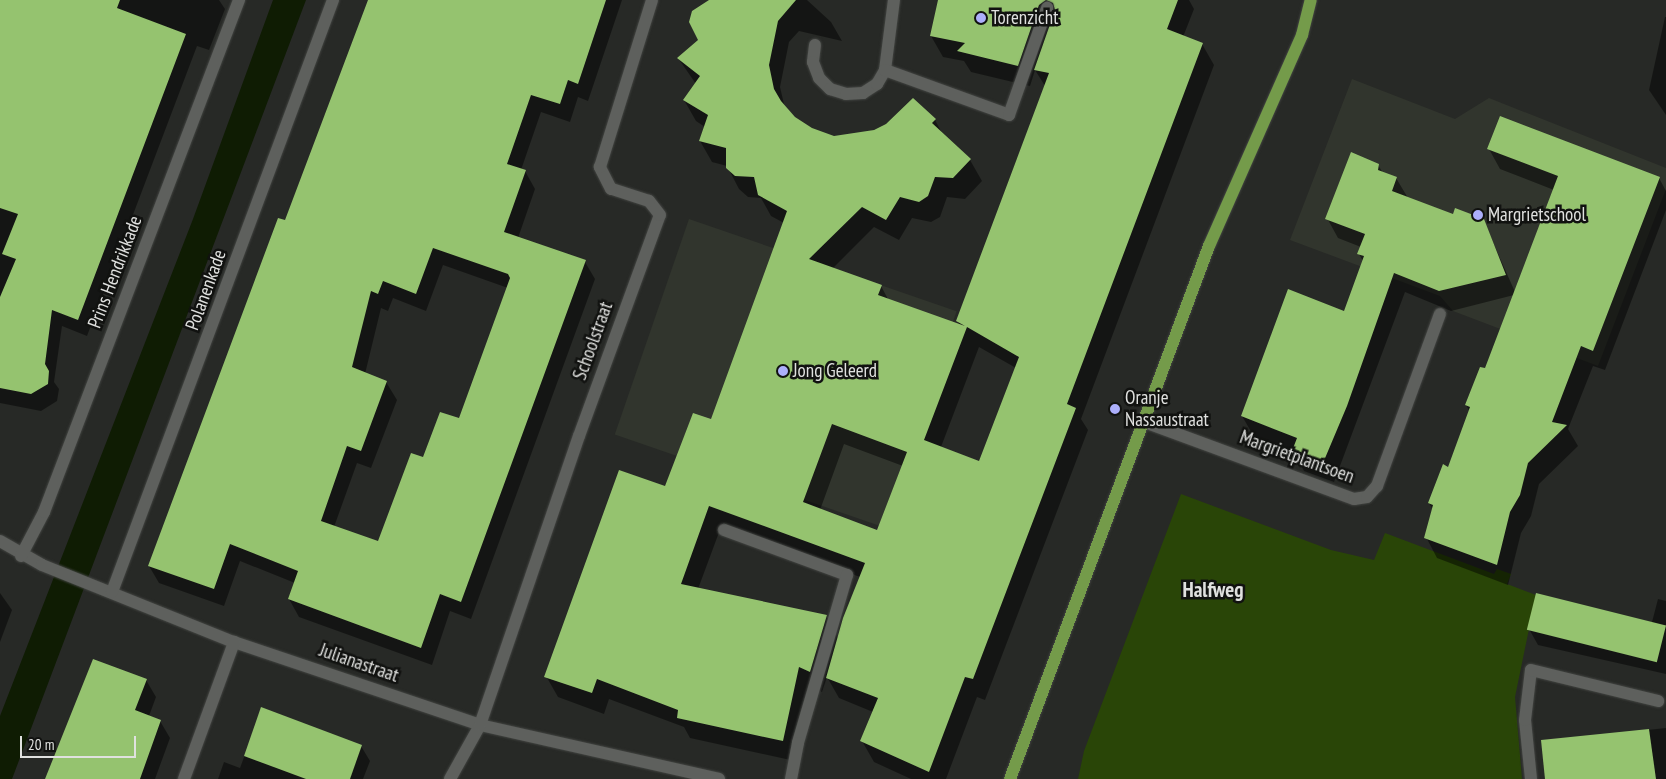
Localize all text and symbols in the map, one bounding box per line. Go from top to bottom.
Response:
place label: Torenzicht [991,7,1058,29]
marker: Torenzicht [975,12,987,24]
place label: Margrietschool [1488,204,1586,226]
marker: Margrietschool [1472,209,1484,221]
street label: Prins Hendrikkade [83,213,147,331]
street label: Polanenkade [181,247,231,333]
street label: Schoolstraat [568,299,618,383]
place label: Jong Geleerd [793,360,877,382]
marker: Jong Geleerd [777,365,789,377]
place label: Oranje Nassaustraat [1125,387,1209,431]
marker: Oranje Nassaustraat [1109,403,1121,415]
street label: Margrietplantsoen [1237,426,1357,488]
district label: Halfweg [1182,577,1244,603]
street label: Julianastraat [316,639,402,687]
scale bar [22,726,139,758]
text: 20 m [28,735,54,754]

